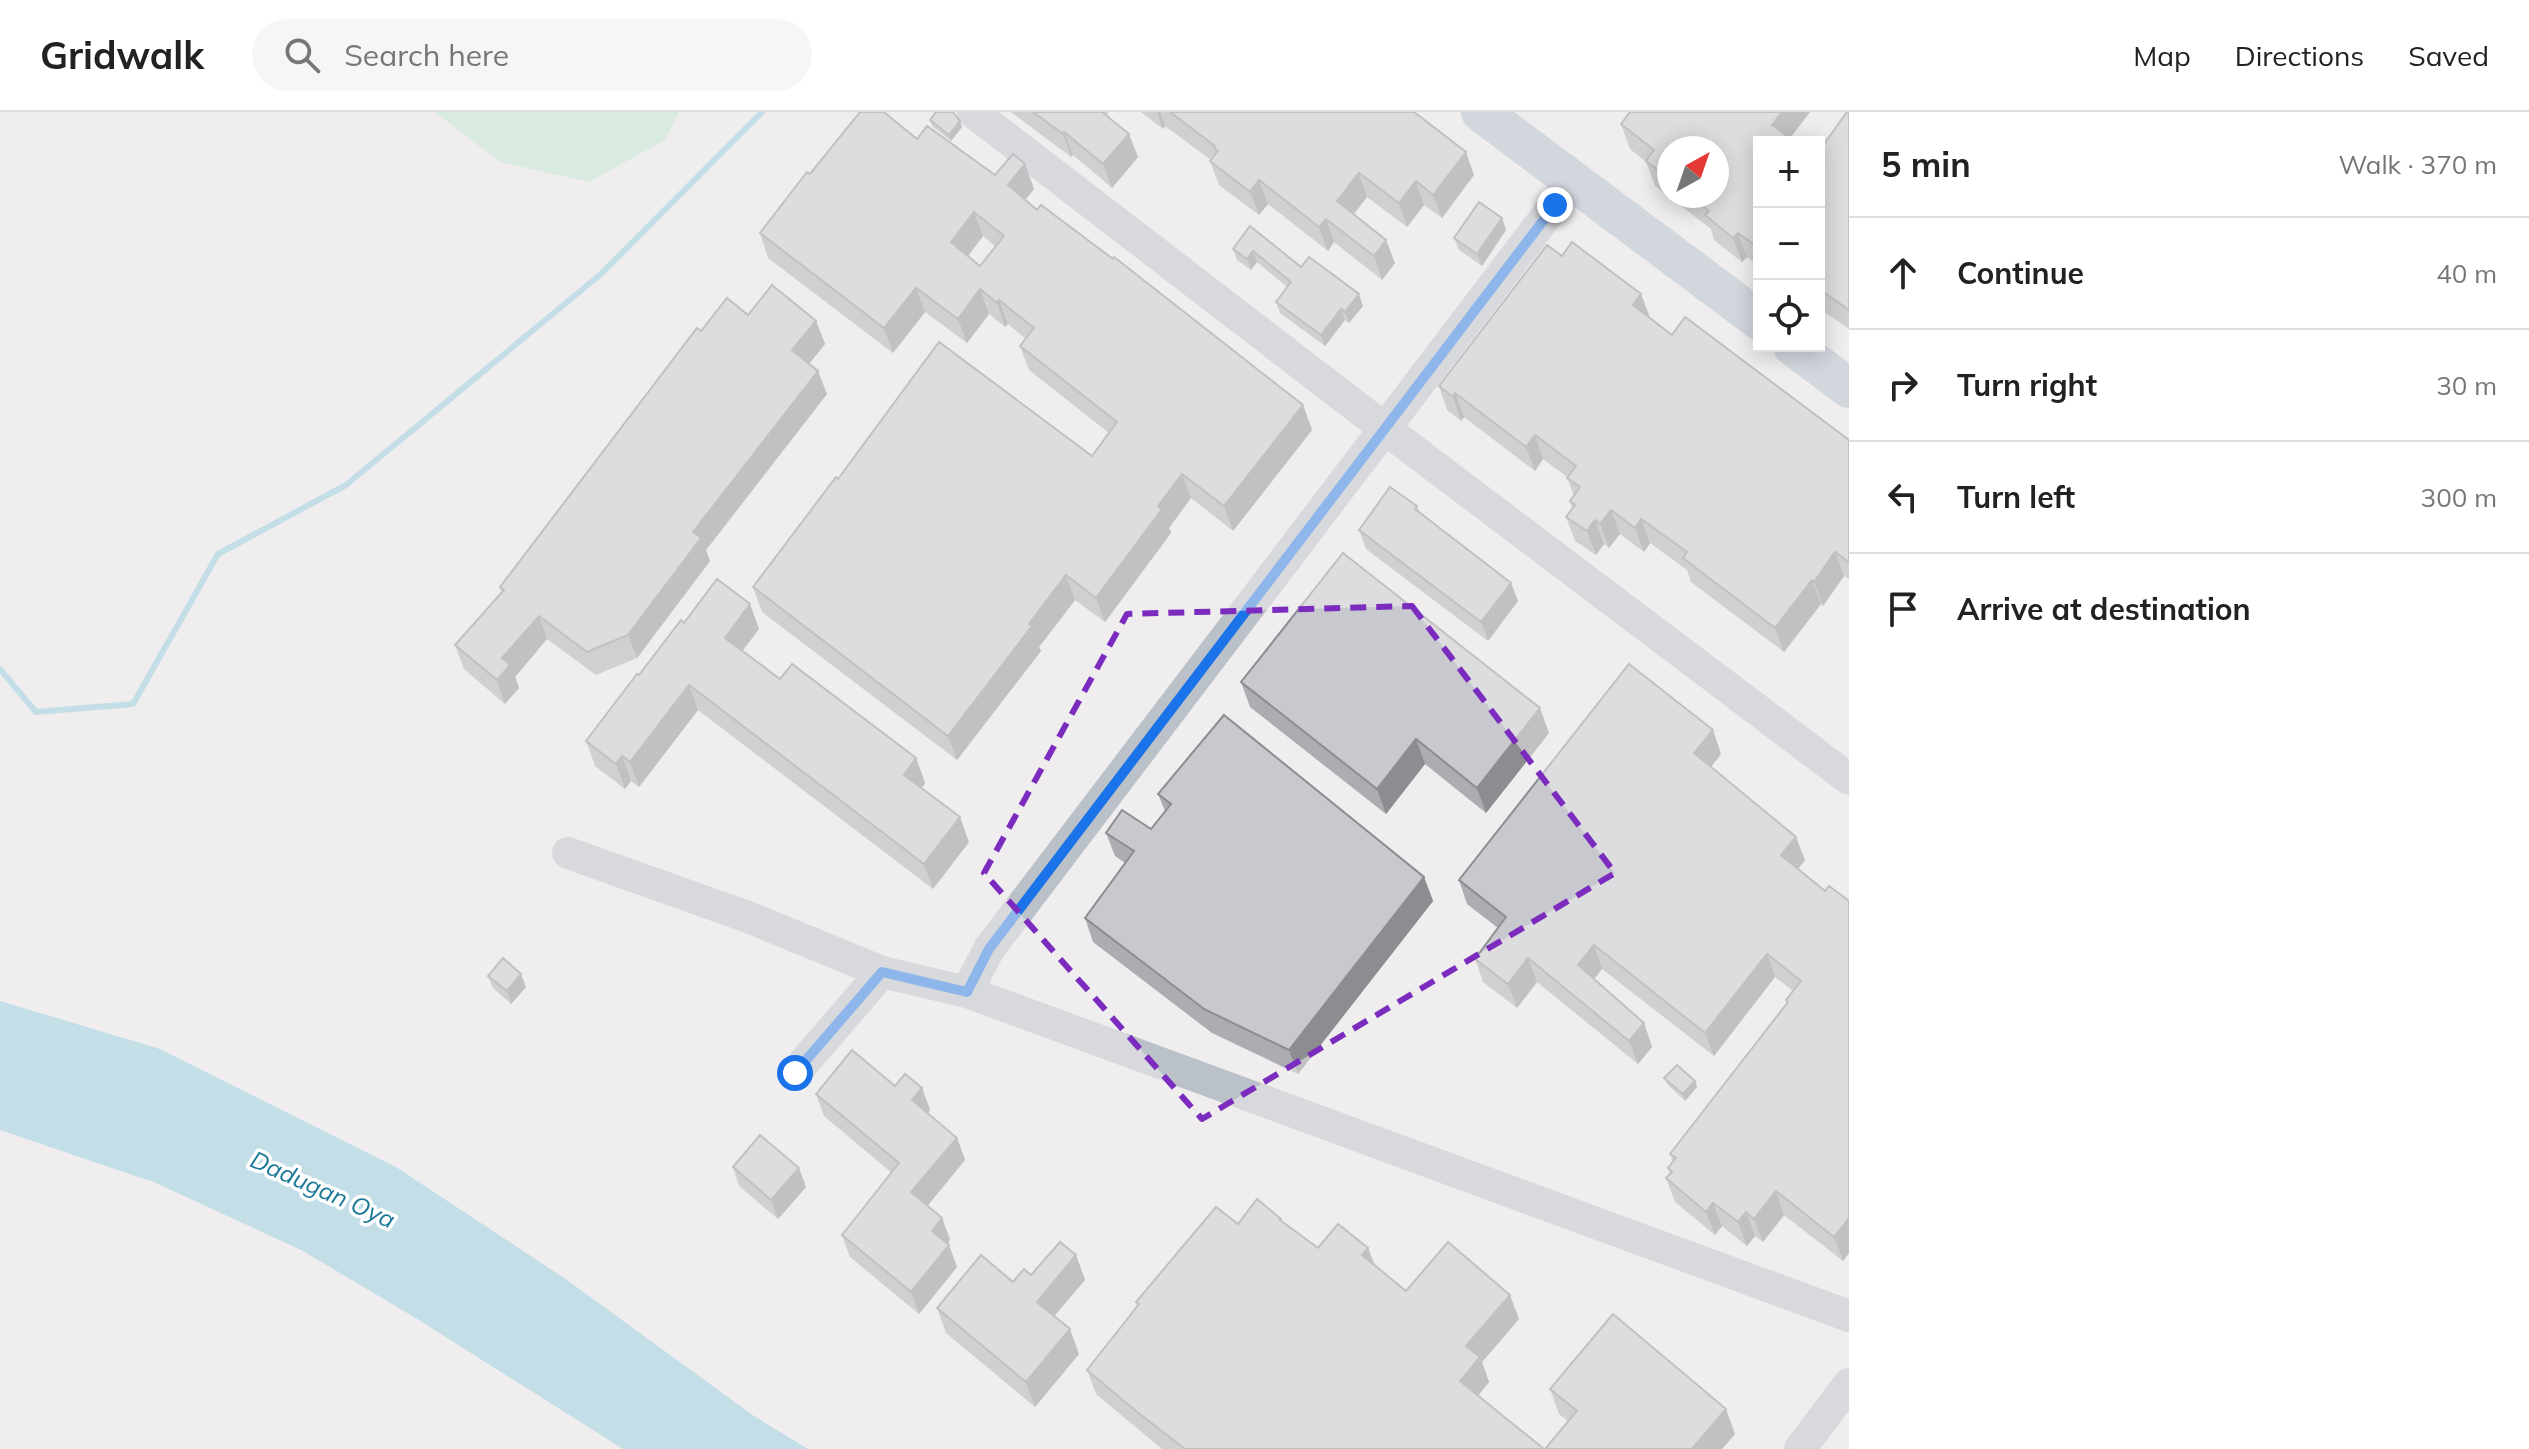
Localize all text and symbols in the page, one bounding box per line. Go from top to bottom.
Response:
search box [252,19,812,91]
text: Gridwalk [40,31,204,79]
icon: search [280,33,324,77]
text: Search here [344,36,509,74]
text: Map [2133,38,2191,73]
text: Directions [2235,38,2364,73]
text: Saved [2408,38,2489,73]
north arrow [1657,136,1729,208]
map controls [1753,136,1825,352]
button: + [1753,136,1825,208]
text: 5 min [1881,143,1971,186]
text: Walk · 370 m [2338,148,2497,181]
route end [1537,187,1573,223]
button: − [1753,208,1825,280]
icon: ahead [1881,251,1925,295]
text: Continue [1957,254,2084,292]
text: 40 m [2436,257,2497,290]
button: locate [1753,280,1825,352]
icon: right [1881,363,1925,407]
text: Turn right [1957,366,2097,404]
text: 30 m [2436,369,2497,402]
icon: left [1881,475,1925,519]
text: Turn left [1957,478,2075,516]
text: 300 m [2421,481,2497,514]
icon: arrive [1881,587,1925,631]
text: Arrive at destination [1957,590,2251,628]
route start [777,1055,813,1091]
water label: Dadugan Oya [246,1144,400,1234]

